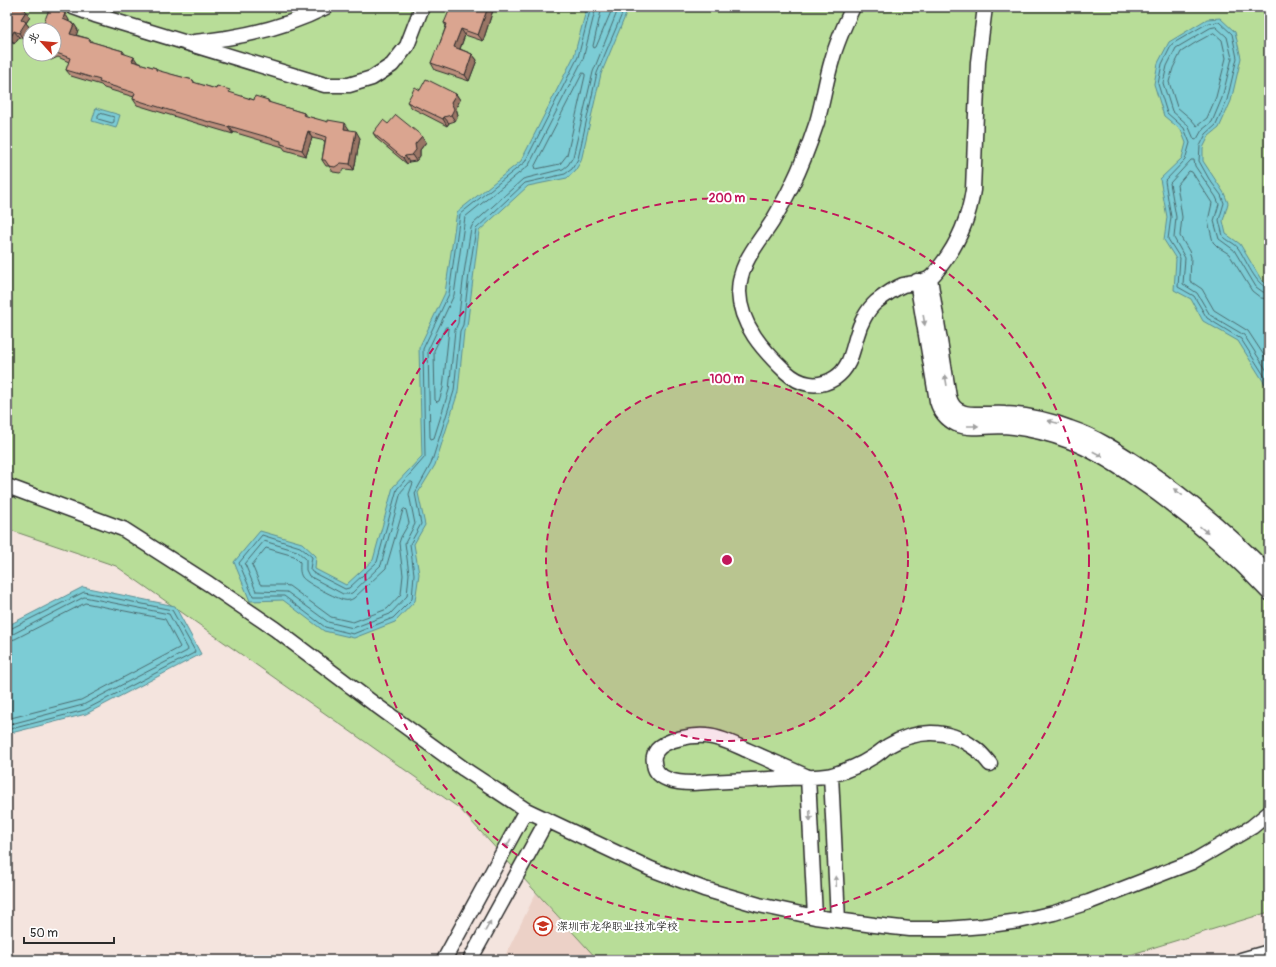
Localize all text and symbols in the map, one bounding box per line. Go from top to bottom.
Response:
north arrow [22,22,62,62]
text: 北 [25,30,42,46]
text: 200 m [709,191,746,206]
one-way arrow [921,314,927,326]
text: 100 m [710,372,745,387]
one-way arrow [943,374,949,386]
one-way arrow [1047,419,1059,425]
one-way arrow [967,423,980,429]
one-way arrow [1092,451,1104,458]
one-way arrow [1172,488,1183,497]
one-way arrow [1198,525,1209,534]
centre of rings [720,553,734,567]
one-way arrow [807,810,813,823]
one-way arrow [504,838,511,850]
one-way arrow [832,875,839,887]
school or university icon: 深圳市龙华职业技术学校 [532,915,554,937]
scale bar [24,919,114,945]
one-way arrow [485,920,492,932]
place label: 深圳市龙华职业技术学校 [557,920,678,933]
text: 50 m [30,926,58,941]

